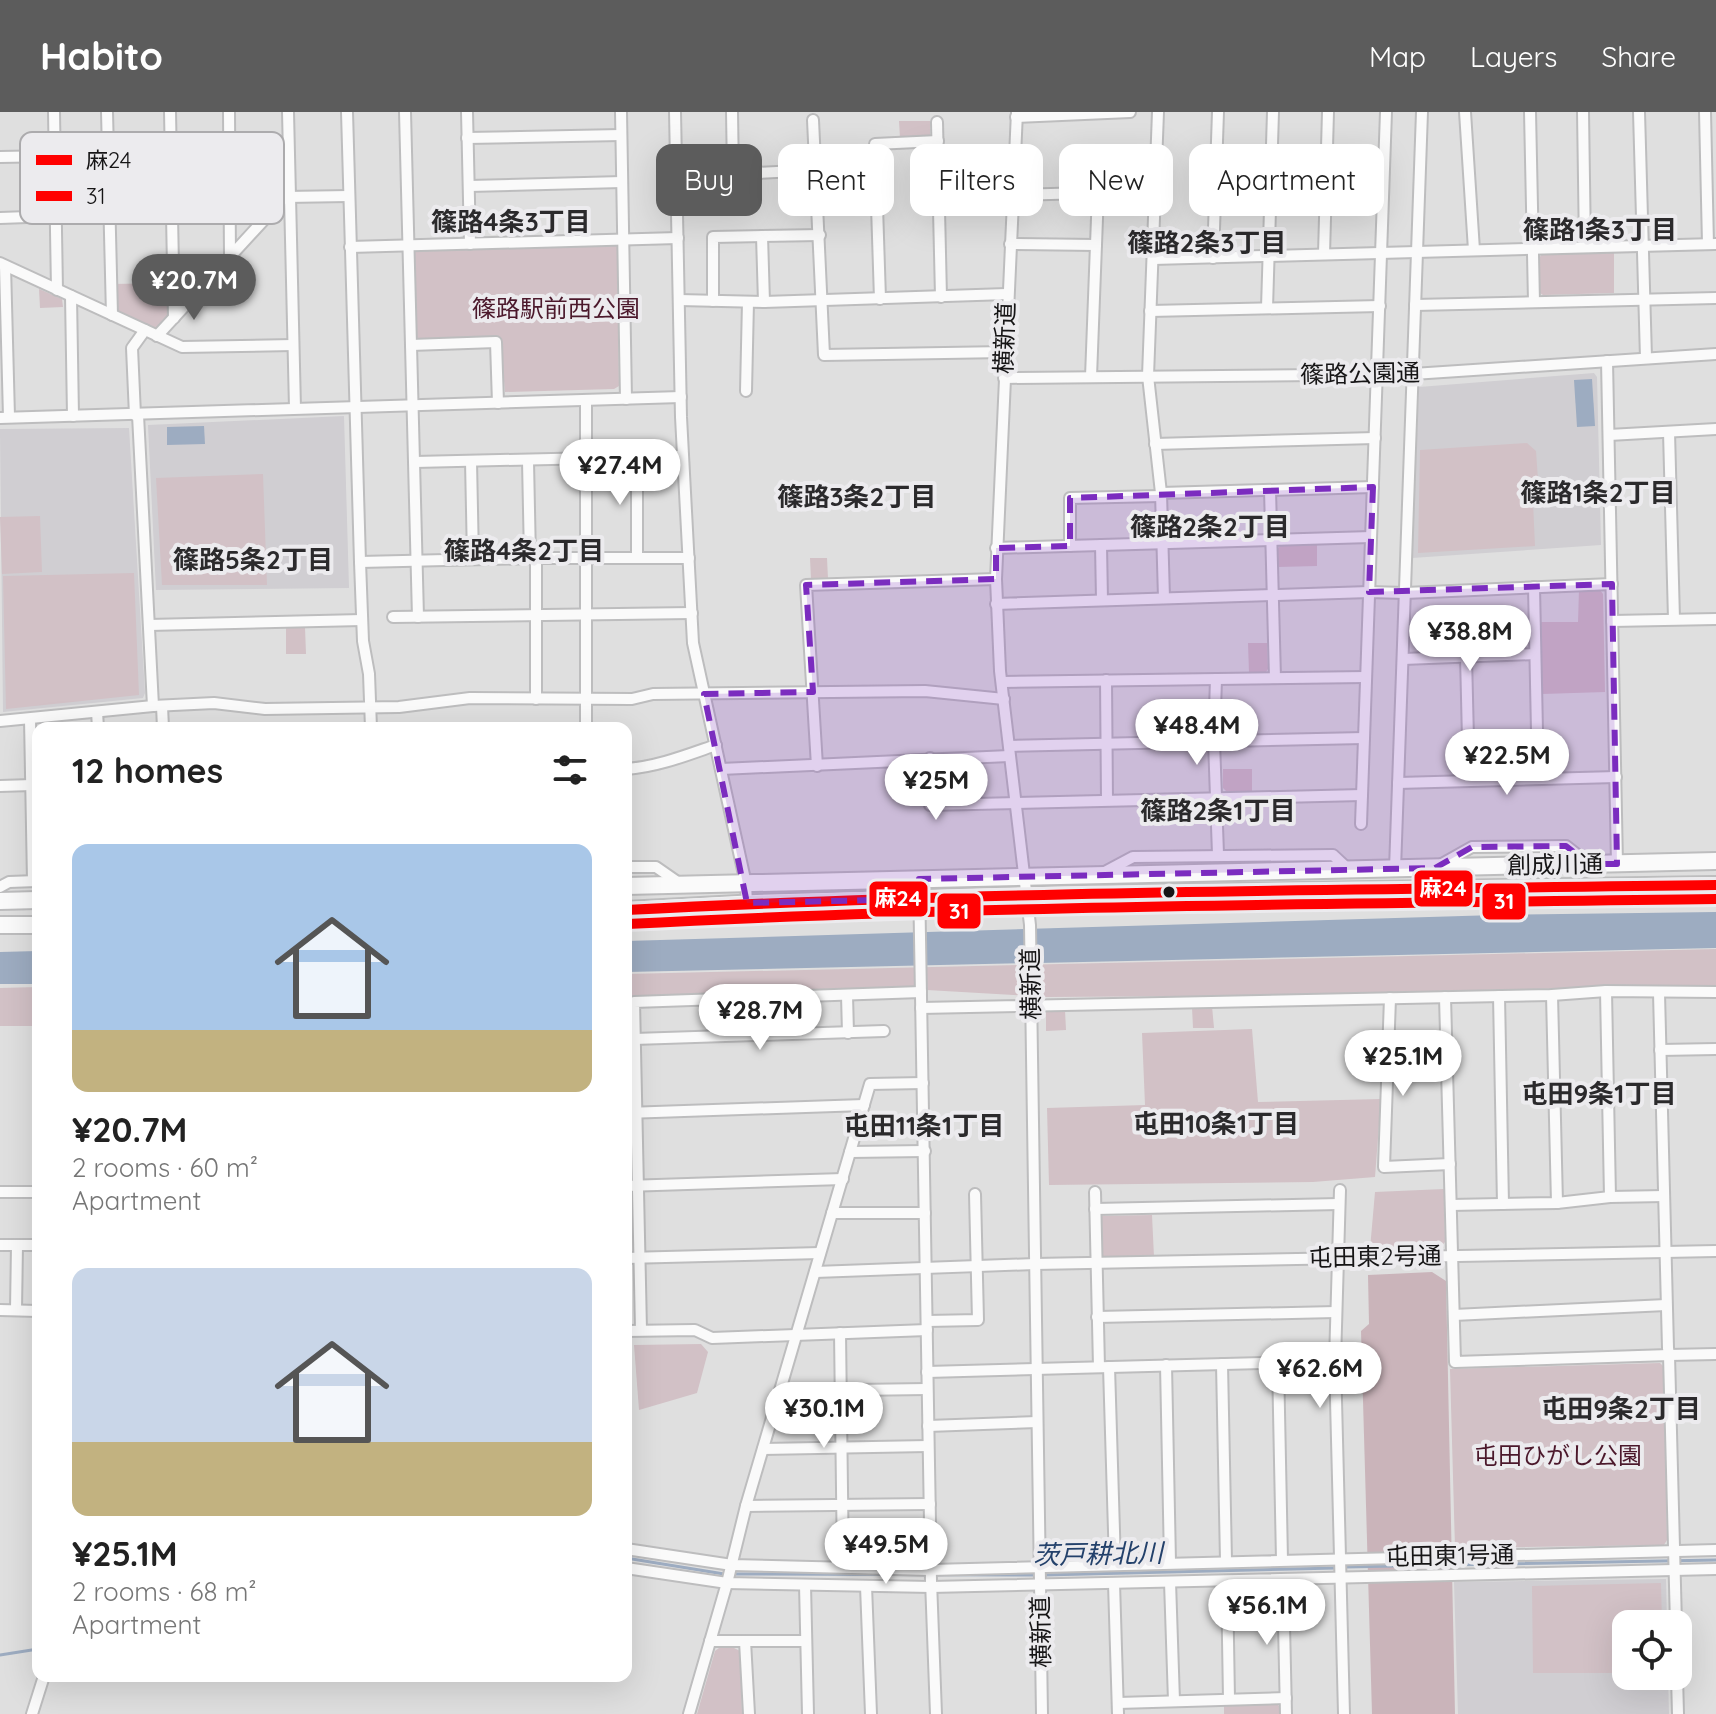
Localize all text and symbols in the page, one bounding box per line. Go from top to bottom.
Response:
text: Habito [40,32,163,80]
text: Map [1369,39,1426,74]
text: Layers [1470,39,1557,74]
text: Share [1601,39,1676,74]
legend [20,132,284,224]
chip: Buy [656,144,762,216]
chip: Rent [778,144,894,216]
chip: Filters [910,144,1043,216]
chip: New [1059,144,1173,216]
chip: Apartment [1189,144,1384,216]
text: 麻24 [86,146,131,174]
text: 31 [86,182,106,210]
district label: 篠路4条3丁目 [431,205,591,238]
district label: 篠路1条3丁目 [1523,213,1677,246]
district label: 篠路2条3丁目 [1128,226,1286,259]
pin: ¥20.7M [129,254,259,322]
text: ¥20.7M [150,263,238,296]
park label: 篠路駅前西公園 [472,293,640,323]
street label: 横新道 [988,301,1020,374]
street label: 篠路公園通 [1300,357,1420,389]
pin: ¥27.4M [555,439,685,507]
text: ¥27.4M [577,448,663,481]
district label: 篠路1条2丁目 [1521,476,1675,509]
district label: 篠路3条2丁目 [778,480,936,513]
district label: 篠路2条2丁目 [1130,510,1290,543]
district label: 篠路4条2丁目 [444,534,604,567]
district label: 篠路5条2丁目 [173,543,333,576]
pin: ¥38.8M [1405,605,1535,673]
text: ¥38.8M [1427,614,1513,647]
pin: ¥48.4M [1132,699,1262,767]
text: ¥48.4M [1153,708,1241,741]
pin: ¥22.5M [1442,729,1572,797]
text: ¥22.5M [1463,738,1551,771]
icon: filters [548,748,592,792]
text: 12 homes [72,749,223,792]
pin: ¥25M [889,754,983,822]
text: ¥25M [903,763,969,796]
district label: 篠路2条1丁目 [1141,794,1295,827]
street label: 創成川通 [1507,848,1603,880]
line badge: 麻24 [1413,869,1474,908]
text: 麻24 [1419,874,1467,902]
line badge: 麻24 [868,880,929,918]
line badge: 31 [1481,882,1527,921]
text: 麻24 [874,884,922,912]
unlabelled marker [1161,884,1177,900]
text: 31 [1494,887,1514,915]
line badge: 31 [936,892,982,930]
icon: home [260,896,404,1040]
text: 31 [949,897,969,925]
street label: 横新道 [1014,948,1046,1020]
pin: ¥28.7M [695,984,825,1052]
text: ¥28.7M [717,993,803,1026]
pin: ¥25.1M [1338,1030,1468,1098]
text: ¥25.1M [1363,1039,1443,1072]
district label: 屯田9条1丁目 [1522,1077,1676,1110]
district label: 屯田10条1丁目 [1133,1107,1299,1140]
text: ¥20.7M [72,1108,187,1151]
district label: 屯田11条1丁目 [844,1109,1004,1142]
text: 2 rooms · 60 m² [72,1151,258,1184]
text: Apartment [72,1184,201,1217]
street label: 屯田東2号通 [1308,1240,1442,1272]
icon: home [260,1320,404,1464]
pin: ¥62.6M [1255,1342,1385,1410]
text: ¥62.6M [1277,1351,1363,1384]
pin: ¥30.1M [759,1382,889,1450]
text: ¥30.1M [783,1391,865,1424]
district label: 屯田9条2丁目 [1541,1392,1701,1425]
park label: 屯田ひがし公園 [1474,1440,1642,1470]
pin: ¥49.5M [821,1518,951,1586]
text: ¥49.5M [843,1527,929,1560]
text: ¥25.1M [72,1532,178,1575]
water label: 茨戸耕北川 [1033,1536,1166,1571]
street label: 屯田東1号通 [1385,1539,1515,1571]
text: 2 rooms · 68 m² [72,1575,257,1608]
pin: ¥56.1M [1202,1579,1332,1647]
text: ¥56.1M [1226,1588,1308,1621]
street label: 横新道 [1024,1596,1056,1668]
text: Apartment [72,1608,201,1641]
map controls [1612,1610,1692,1690]
button: locate [1612,1610,1692,1690]

